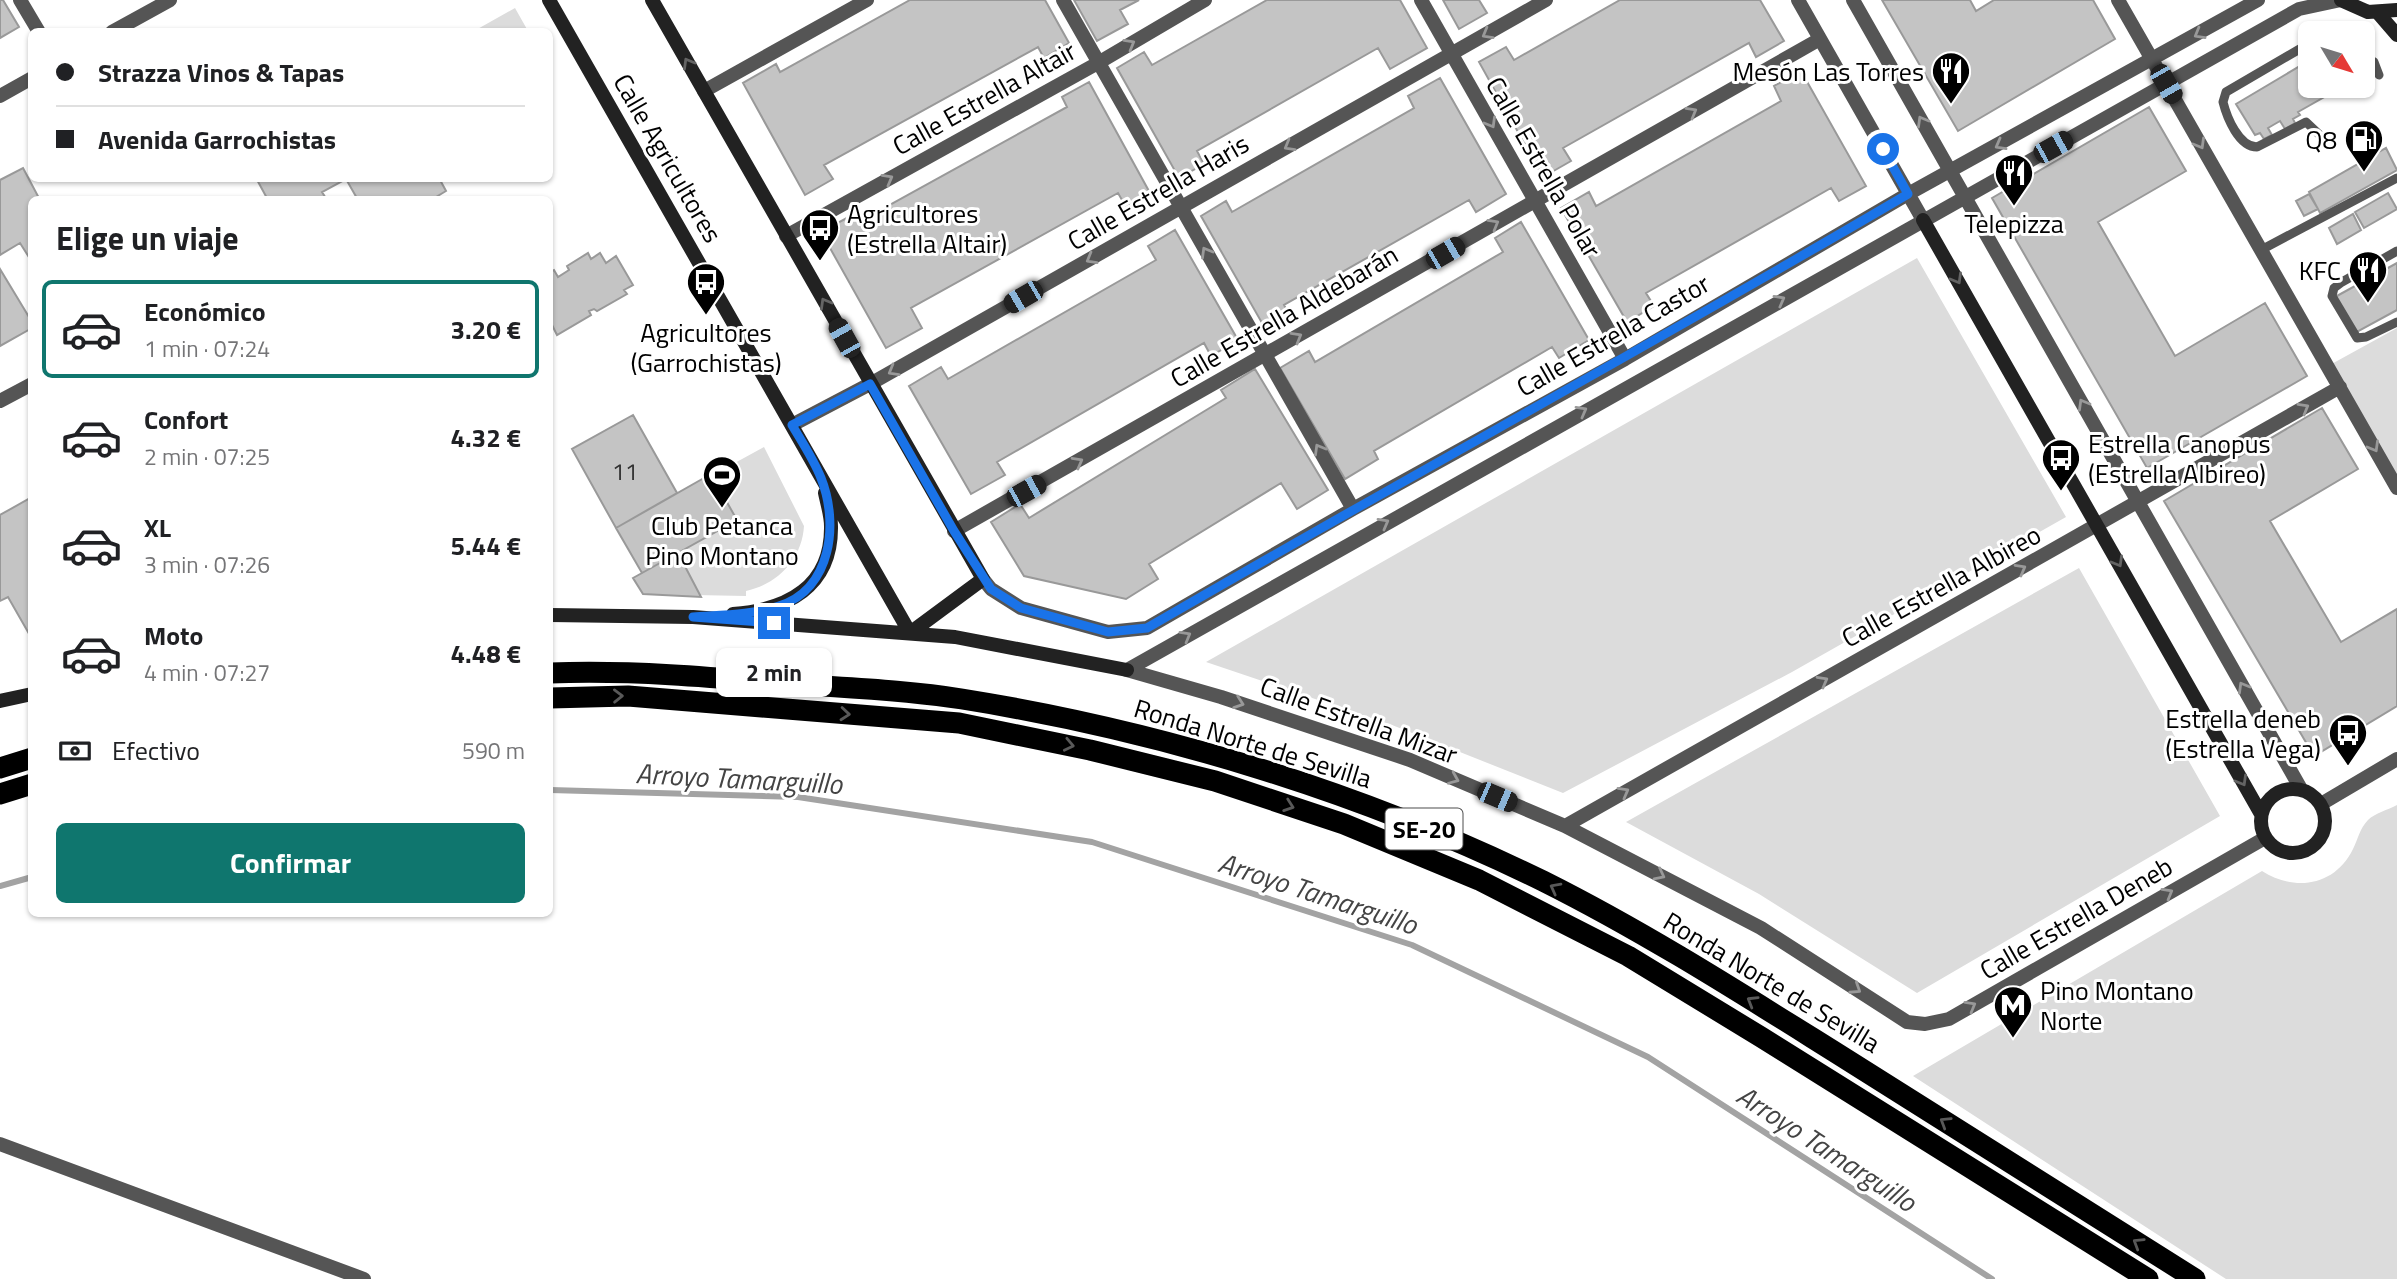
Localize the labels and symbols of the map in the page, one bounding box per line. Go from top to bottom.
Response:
north arrow [2298,21,2375,98]
one-way arrow [1481,26,1494,39]
one-way arrow [2193,26,2206,39]
street label: Calle Estrella Altair [885,31,1083,165]
one-way arrow [1122,39,1135,52]
restaurant icon: Mesón Las Torres [1930,50,1972,105]
place label: Mesón Las Torres [1732,52,1924,91]
one-way arrow [683,58,696,71]
car [2147,61,2186,107]
street label: Calle Agricultores [604,66,732,250]
street label: Calle Estrella Polar [1476,69,1612,265]
one-way arrow [1685,107,1697,120]
one-way arrow [1483,116,1496,129]
one-way arrow [1917,116,1930,129]
fuel station icon: Q8 [2343,118,2385,173]
place label: Q8 [2305,120,2337,159]
street label: Calle Estrella Haris [1060,124,1256,260]
car [2030,128,2077,166]
route start [1867,133,1899,165]
one-way arrow [2192,136,2205,149]
one-way arrow [1995,137,2007,150]
one-way arrow [1284,138,1296,151]
restaurant icon: Telepizza [1993,152,2035,207]
one-way arrow [881,174,894,187]
place label: Agricultores (Estrella Altair) [847,194,1007,263]
place label: Telepizza [1964,204,2064,243]
bus stop icon: Agricultores (Estrella Altair) [799,207,841,262]
one-way arrow [1487,219,1500,232]
car [1422,233,1469,273]
street label: Calle Estrella Aldebarán [1163,235,1405,397]
one-way arrow [1201,246,1214,259]
restaurant icon: KFC [2347,249,2389,304]
one-way arrow [1086,251,1098,264]
place label: KFC [2299,251,2341,290]
bus stop icon: Agricultores (Garrochistas) [685,261,727,316]
street label: Calle Estrella Castor [1509,264,1717,406]
one-way arrow [1949,272,1962,284]
car [1000,277,1047,317]
one-way arrow [1773,295,1786,308]
one-way arrow [820,298,833,311]
place label: Agricultores (Garrochistas) [630,313,782,382]
car [825,315,864,361]
one-way arrow [1289,333,1302,346]
one-way arrow [888,363,901,376]
one-way arrow [2078,399,2091,412]
one-way arrow [2296,403,2309,416]
one-way arrow [1575,406,1587,419]
place label: Estrella Canopus (Estrella Albireo) [2088,424,2271,493]
bus stop icon: Estrella Canopus (Estrella Albireo) [2040,437,2082,492]
one-way arrow [2366,440,2379,453]
one-way arrow [1314,444,1327,457]
house number: 11 [612,454,638,489]
sports icon: Club Petanca Pino Montano [701,454,743,509]
one-way arrow [1071,457,1083,470]
car [1003,472,1050,510]
place label: Club Petanca Pino Montano [645,506,799,575]
street label: Calle Estrella Albireo [1834,515,2048,657]
one-way arrow [1376,518,1389,531]
one-way arrow [2110,555,2123,567]
one-way arrow [2014,564,2026,577]
route end [758,607,790,639]
one-way arrow [1179,631,1192,644]
callout: 2 min [716,648,832,696]
street label: Calle Estrella Mizar [1255,666,1463,774]
one-way arrow [1815,676,1828,689]
one-way arrow [2238,682,2251,695]
street label: Ronda Norte de Sevilla [1129,688,1377,798]
one-way arrow [612,689,623,704]
one-way arrow [1233,695,1245,709]
place label: Estrella deneb (Estrella Vega) [2165,699,2321,768]
one-way arrow [839,706,850,721]
bus stop icon: Estrella deneb (Estrella Vega) [2327,712,2369,767]
one-way arrow [1063,737,1075,752]
water label: Arroyo Tamarguillo [635,751,845,805]
one-way arrow [1446,771,1459,785]
one-way arrow [2234,774,2247,786]
car [1474,779,1521,815]
one-way arrow [1617,787,1630,800]
one-way arrow [1282,797,1294,812]
road number: SE-20 [1386,808,1462,850]
water label: Arroyo Tamarguillo [1213,841,1424,946]
street label: Calle Estrella Deneb [1972,847,2180,989]
one-way arrow [1653,867,1665,880]
one-way arrow [1550,883,1562,896]
one-way arrow [2161,889,2174,902]
street label: Ronda Norte de Sevilla [1656,902,1888,1062]
place label: Pino Montano Norte [2040,971,2194,1040]
one-way arrow [1848,981,1861,994]
metro station icon: Pino Montano Norte [1992,984,2034,1039]
one-way arrow [1747,997,1760,1010]
one-way arrow [1963,1001,1976,1014]
water label: Arroyo Tamarguillo [1729,1074,1926,1223]
one-way arrow [1940,1117,1953,1130]
one-way arrow [2132,1238,2145,1251]

